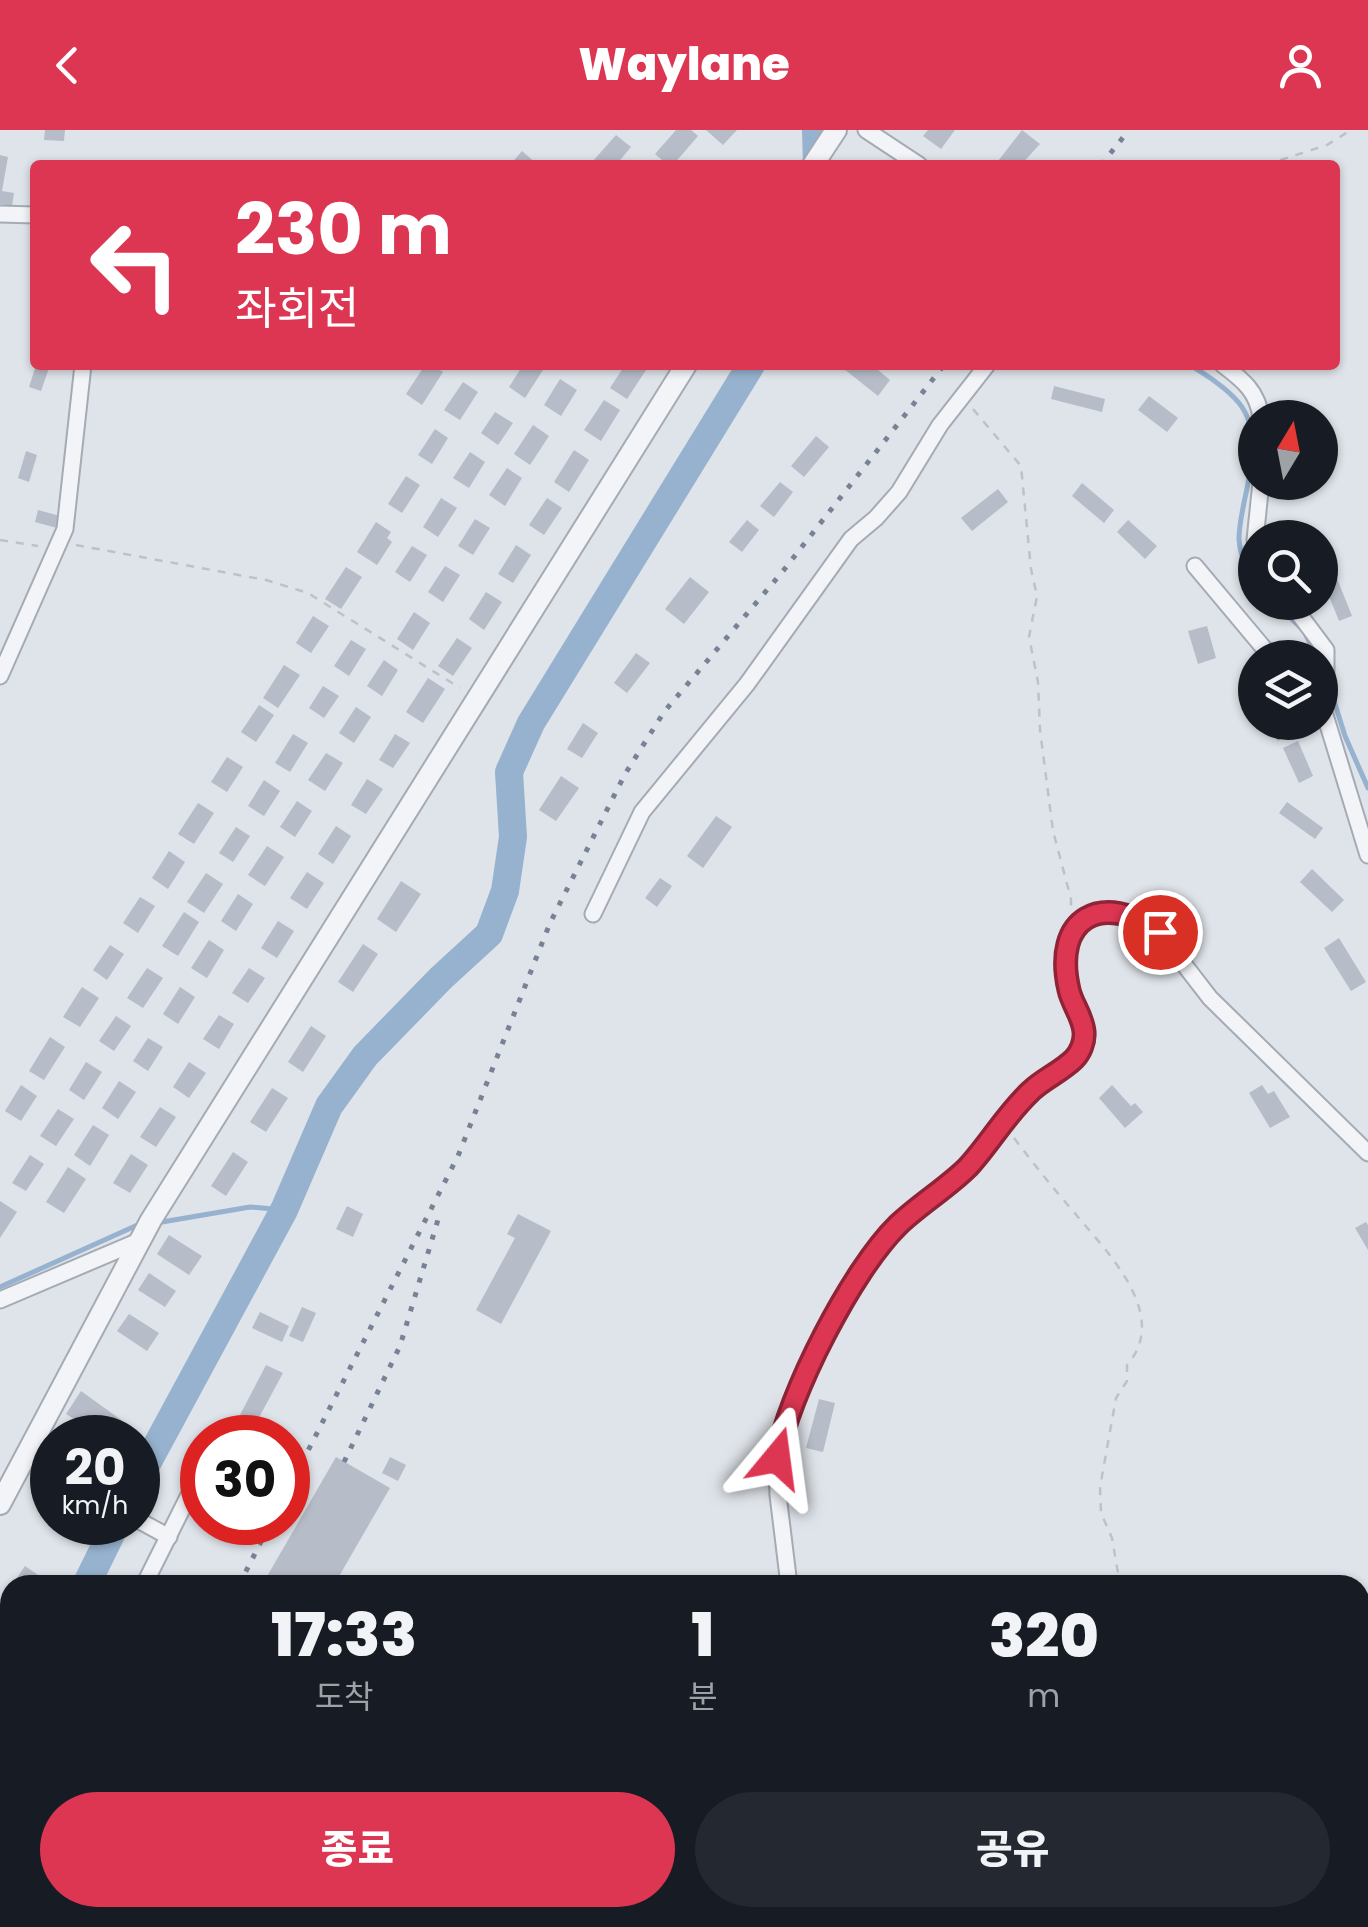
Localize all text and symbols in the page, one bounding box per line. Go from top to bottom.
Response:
text: Waylane [578,33,790,96]
icon: back [40,38,95,93]
icon: person [1273,38,1328,93]
text: 230 m [235,180,452,279]
icon: left [70,200,200,330]
text: 좌회전 [235,277,359,340]
north arrow [1238,400,1338,500]
map controls [1238,400,1338,740]
button: search [1238,520,1338,620]
button: layers [1238,640,1338,740]
pin [1118,890,1203,975]
icon: arrive [1133,905,1188,960]
position arrow [725,1406,829,1510]
speed limit sign: 30 [180,1415,310,1545]
text: 20 [64,1432,126,1503]
text: km/h [62,1488,128,1523]
text: 17:33 [271,1593,417,1677]
text: 1 [691,1593,714,1677]
text: 320 [989,1594,1099,1678]
text: m [1027,1673,1060,1718]
text: 도착 [315,1674,374,1719]
text: 분 [688,1674,718,1719]
button: 종료 [40,1792,675,1907]
button: 공유 [695,1792,1330,1907]

